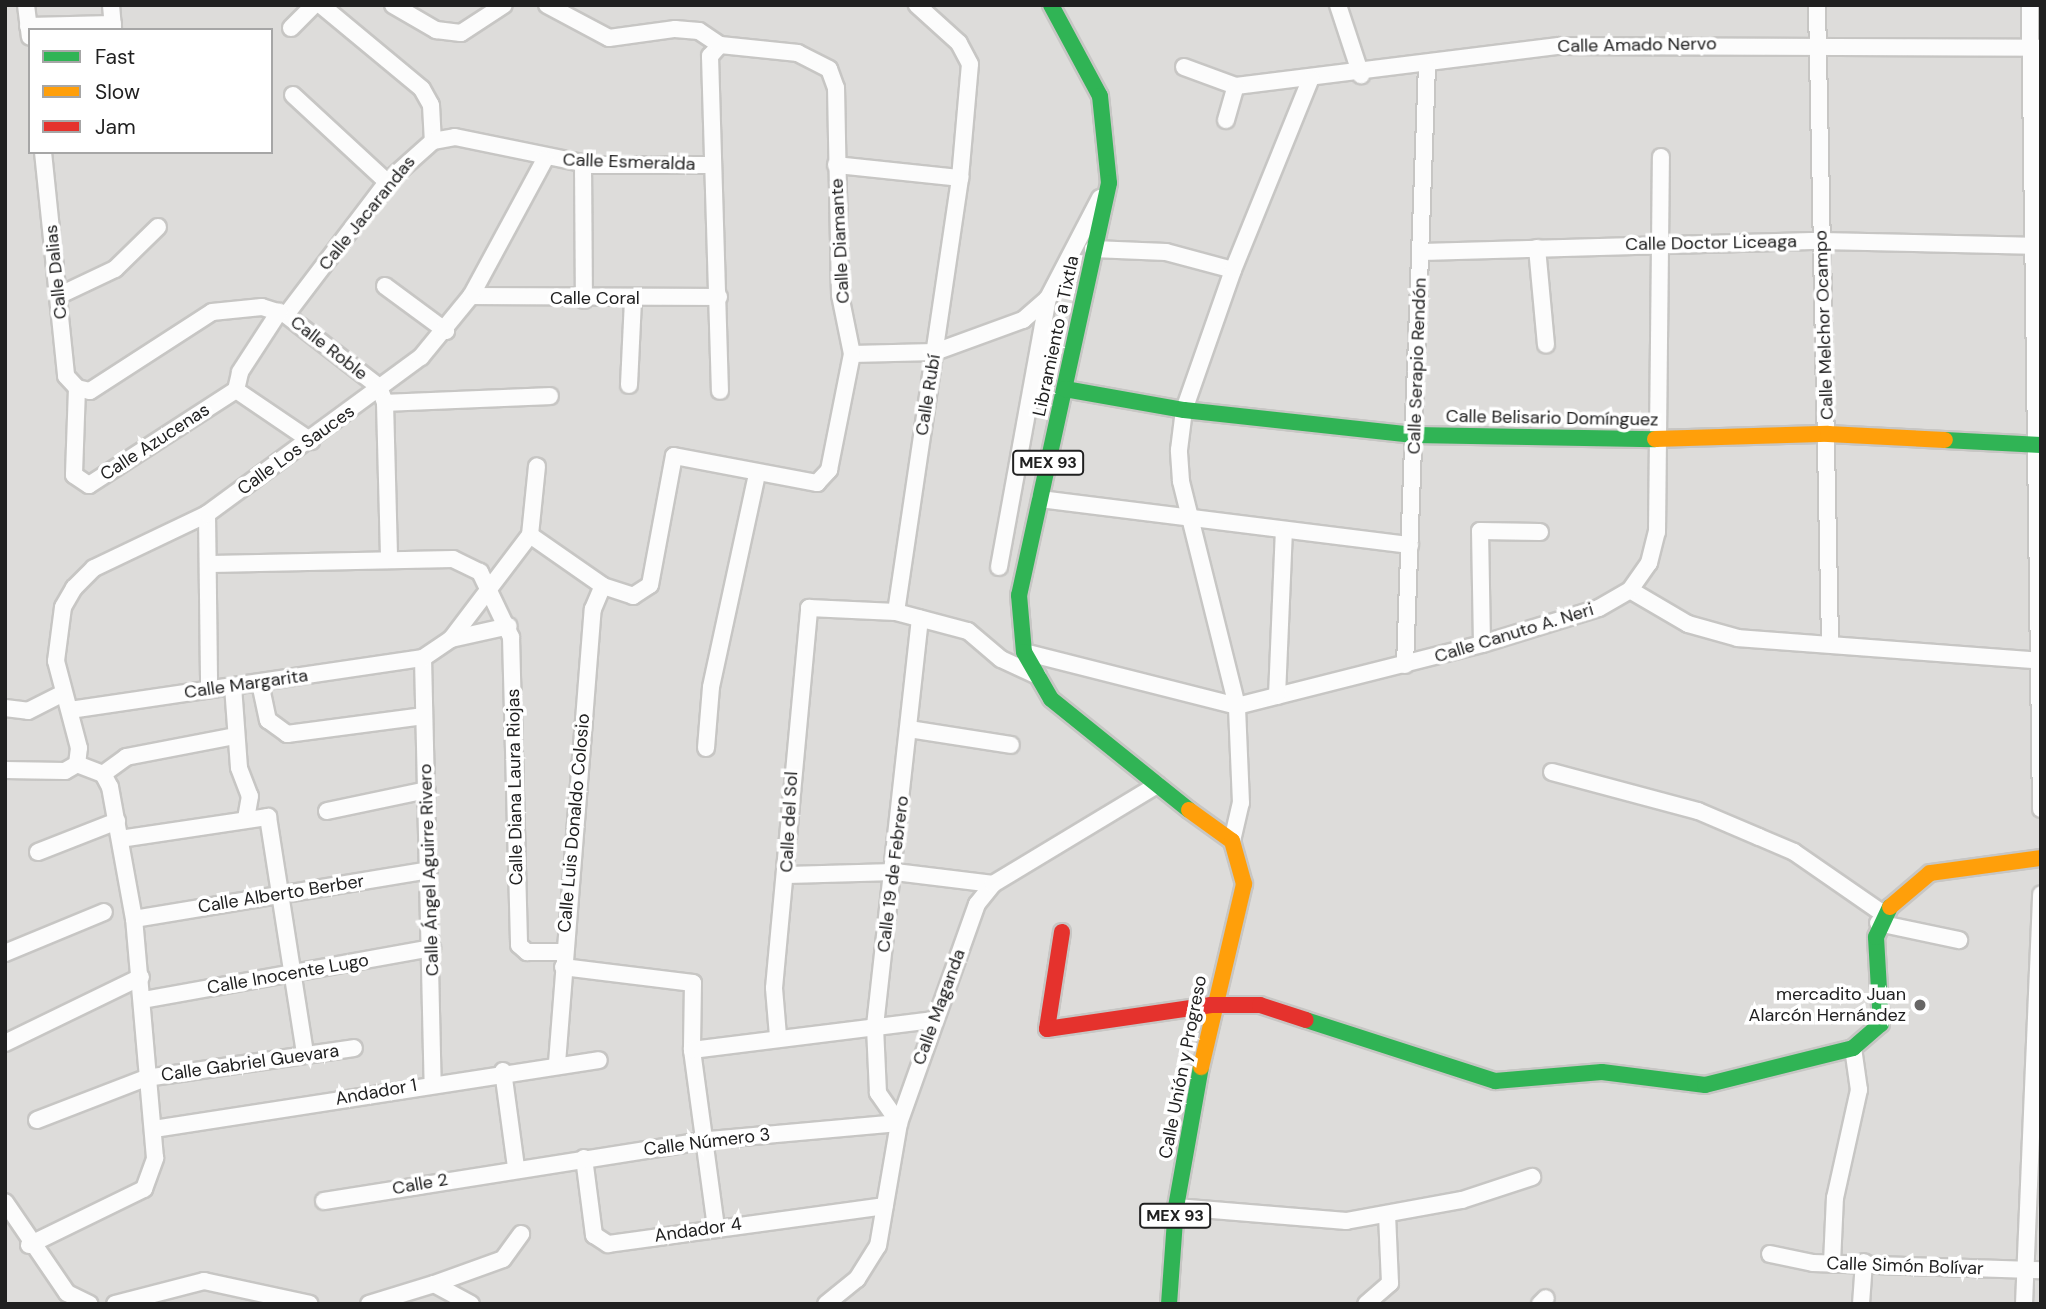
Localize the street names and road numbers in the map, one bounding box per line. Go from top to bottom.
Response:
street label: Calle Amado Nervo [1557,33,1717,57]
street label: Calle Esmeralda [562,149,696,175]
street label: Calle Jacarandas [314,151,420,275]
street label: Calle Diamante [826,178,854,304]
street label: Calle Dalias [40,224,72,320]
street label: Calle Melchor Ocampo [1810,230,1838,420]
street label: Calle Doctor Liceaga [1625,231,1797,255]
street label: Libramiento a Tixtla [1028,254,1084,418]
street label: Calle Serapio Rendón [1403,277,1431,455]
street label: Calle Coral [550,287,640,309]
street label: Calle Roble [286,311,372,385]
street label: Calle Rubí [911,353,945,437]
street label: Calle Azucenas [96,399,214,485]
street label: Calle Los Sauces [233,400,359,500]
street label: Calle Belisario Domínguez [1445,405,1659,431]
road number: MEX 93 [1011,450,1085,476]
street label: Calle Canuto A. Neri [1432,599,1596,667]
street label: Calle Margarita [183,665,309,703]
street label: Calle Diana Laura Riojas [502,688,528,886]
street label: Calle Luis Donaldo Colosio [554,713,594,933]
street label: Calle Ángel Aguirre Rivero [414,763,444,977]
street label: Calle del Sol [776,771,802,873]
street label: Calle 19 de Febrero [873,794,913,954]
street label: Calle Alberto Berber [196,870,366,918]
street label: Calle Maganda [908,946,970,1068]
street label: Calle Inocente Lugo [205,949,371,999]
street label: Calle Unión y Progreso [1155,974,1211,1160]
street label: Calle Gabriel Guevara [160,1040,340,1086]
street label: Andador 1 [334,1074,418,1110]
street label: Calle Número 3 [643,1124,771,1160]
street label: Calle 2 [390,1168,450,1200]
road number: MEX 93 [1138,1204,1212,1228]
street label: Andador 4 [653,1213,743,1247]
street label: Calle Simón Bolívar [1826,1252,1984,1280]

